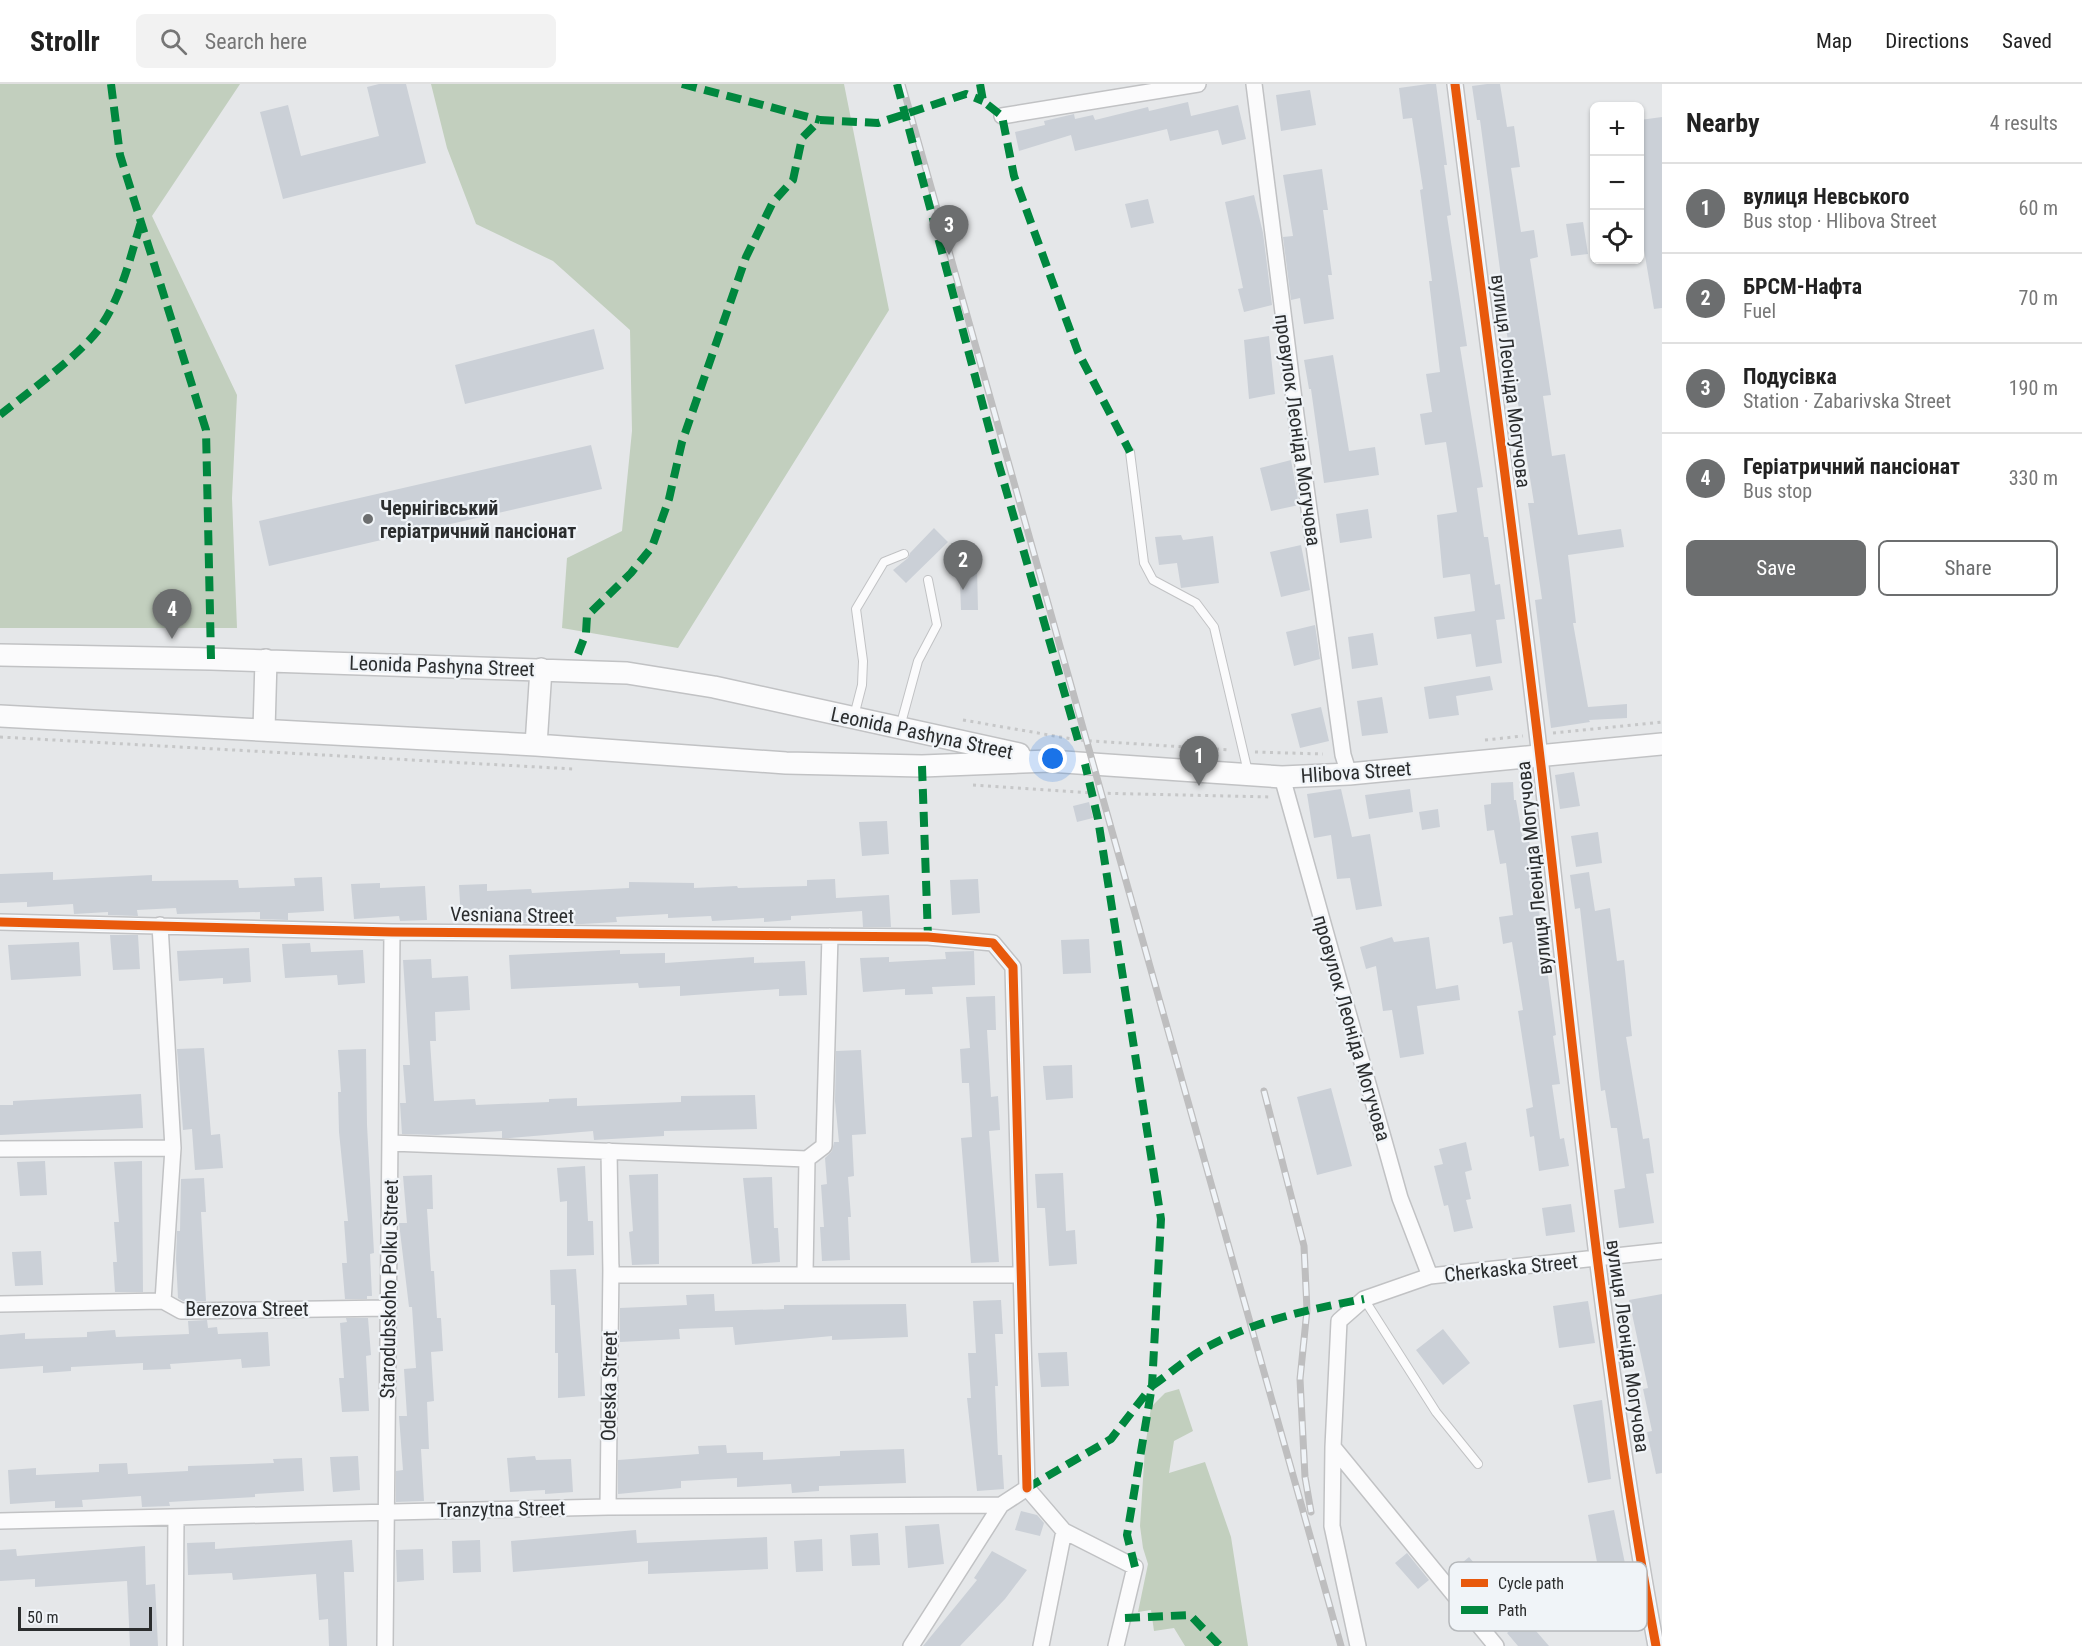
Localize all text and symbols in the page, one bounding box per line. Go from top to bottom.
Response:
search box [136,14,556,68]
text: Strollr [30,25,100,58]
icon: search [157,25,190,58]
text: Search here [205,29,307,54]
text: Map [1816,29,1852,53]
text: Directions [1885,29,1969,53]
text: Saved [2002,29,2052,53]
map controls [1590,102,1644,264]
button: + [1590,102,1644,156]
text: Nearby [1686,108,1760,138]
text: 4 results [1990,111,2058,135]
button: − [1590,156,1644,210]
text: вулиця Невського [1743,184,1910,209]
text: 1 [1700,196,1711,220]
text: 60 m [2019,196,2058,220]
pin: 3 [930,206,968,255]
text: Bus stop · Hlibova Street [1743,209,1937,233]
button: locate [1590,210,1644,264]
street label: вулиця Леоніда Могучова [1486,273,1536,489]
text: БРСМ-Нафта [1743,274,1862,299]
text: 2 [1700,286,1711,310]
text: 70 m [2019,286,2058,310]
text: Fuel [1743,299,1776,323]
street label: провулок Леоніда Могучова [1270,312,1326,548]
text: Подусівка [1743,364,1837,389]
text: 3 [1700,376,1711,400]
text: 190 m [2009,376,2058,400]
text: Station · Zabarivska Street [1743,389,1951,413]
text: Геріатричний пансіонат [1743,454,1960,479]
text: 4 [1700,466,1711,490]
text: 330 m [2009,466,2058,490]
text: Bus stop [1743,479,1812,503]
place label: Чернігівський геріатричний пансіонат [380,496,576,543]
marker: Чернігівський геріатричний пансіонат [361,512,375,526]
pin: 2 [944,540,982,590]
button: Save [1686,540,1866,596]
button: Share [1878,540,2058,596]
pin: 4 [152,590,192,639]
street label: Leonida Pashyna Street [349,651,535,681]
street label: Leonida Pashyna Street [829,702,1015,764]
pin: 1 [1180,736,1218,786]
your location [1038,744,1067,773]
street label: Hlibova Street [1300,756,1412,788]
street label: вулиця Леоніда Могучова [1511,760,1557,976]
street label: Vesniana Street [450,902,574,928]
street label: провулок Леоніда Могучова [1308,912,1396,1144]
street label: Starodubskoho Polku Street [375,1179,403,1399]
street label: вулиця Леоніда Могучова [1601,1238,1655,1454]
street label: Cherkaska Street [1443,1249,1579,1287]
street label: Berezova Street [185,1297,309,1321]
street label: Odeska Street [596,1330,622,1441]
street label: Tranzytna Street [437,1496,565,1522]
legend [1449,1562,1647,1631]
text: Cycle path [1498,1574,1564,1593]
text: Path [1498,1601,1527,1620]
scale bar [18,1604,152,1632]
text: 50 m [27,1608,59,1627]

